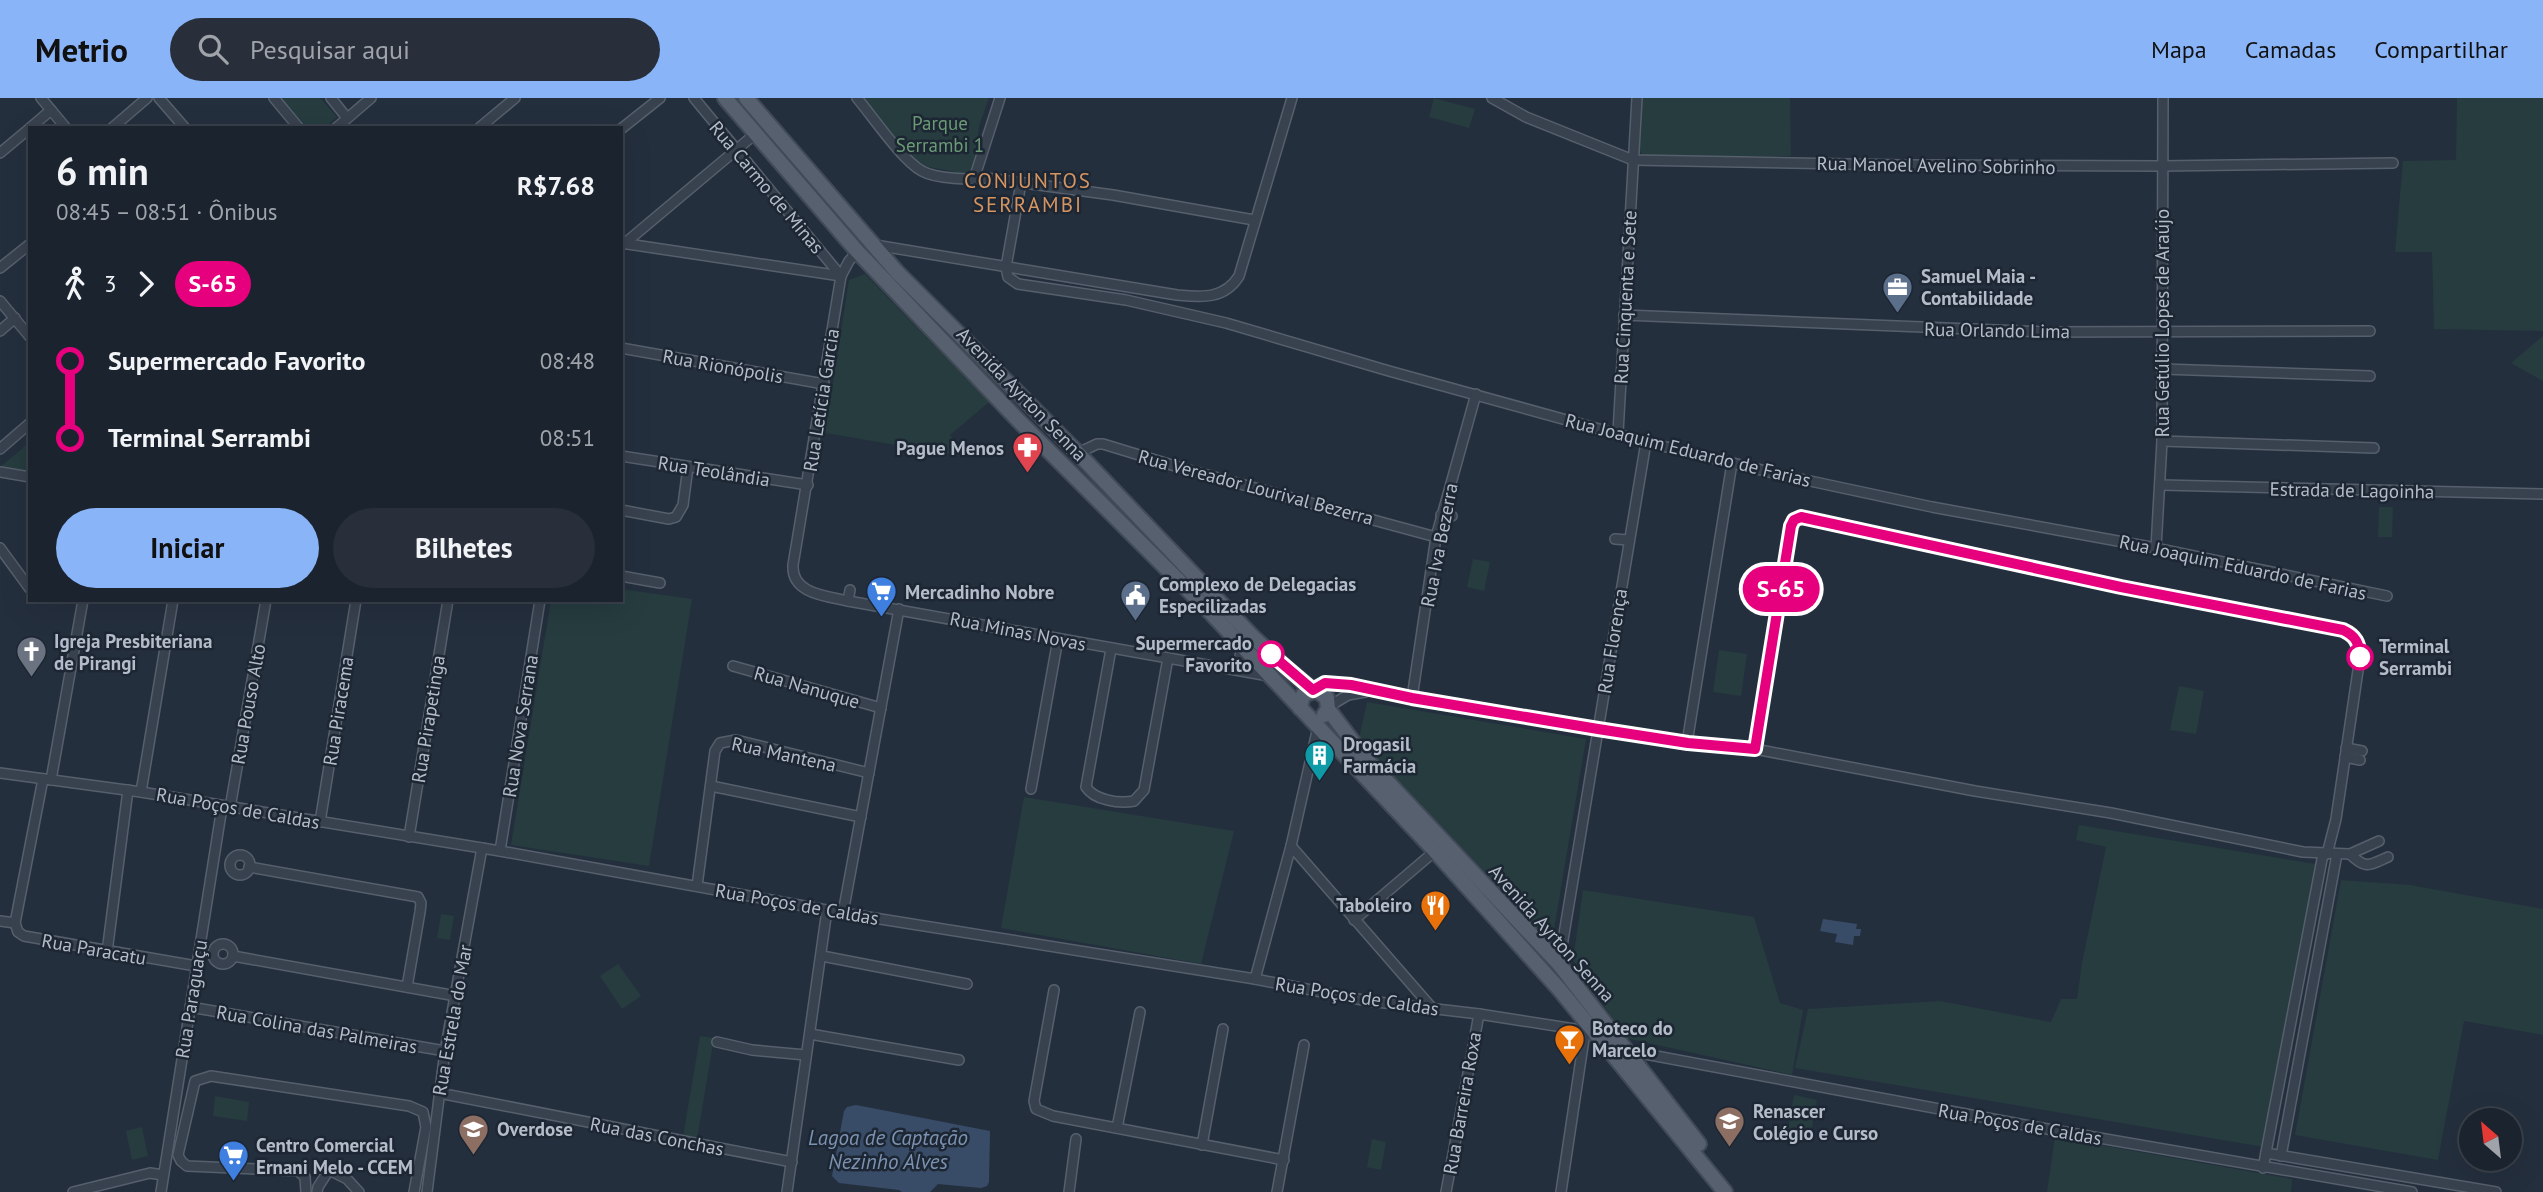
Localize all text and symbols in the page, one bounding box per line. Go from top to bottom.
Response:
search box [170,18,660,81]
text: Metrio [35,28,128,71]
icon: search [194,30,232,68]
text: Pesquisar aqui [250,33,410,66]
text: Mapa [2151,34,2207,65]
text: Camadas [2245,34,2336,65]
text: Compartilhar [2374,34,2508,65]
park label: Parque Serrambi 1 [896,111,984,157]
street label: Rua Carmo de Minas [705,116,829,258]
text: 6 min [56,146,149,195]
street label: Rua Manoel Avelino Sobrinho [1816,151,2056,179]
district label: CONJUNTOS SERRAMBI [964,167,1092,218]
text: R$7.68 [517,169,595,202]
text: 08:45 – 08:51 · Ônibus [56,197,278,226]
street label: Rua Getúlio Lopes de Araújo [2150,209,2174,437]
street label: Rua Cinquenta e Sete [1608,210,1642,384]
place label: Samuel Maia - Contabilidade [1921,264,2036,310]
icon: walk [56,265,94,303]
icon: forward [127,265,165,303]
text: S-65 [189,268,237,299]
text: 3 [104,269,117,298]
office icon: Samuel Maia - Contabilidade [1881,270,1915,314]
street label: Rua Orlando Lima [1924,317,2070,343]
street label: Avenida Ayrton Senna [952,322,1092,466]
street label: Rua Letícia Garcia [798,327,844,473]
text: Supermercado Favorito [108,344,365,377]
street label: Rua Rionópolis [661,344,785,388]
text: 08:48 [540,346,595,375]
street label: Rua Joaquim Eduardo de Farias [1563,408,1813,492]
text: Terminal Serrambi [108,421,311,454]
text: 08:51 [540,423,595,452]
pharmacy icon: Pague Menos [1010,431,1044,475]
place label: Pague Menos [896,436,1004,460]
street label: Rua Vereador Lourival Bezerra [1136,444,1376,530]
street label: Rua Teolândia [656,450,772,492]
street label: Estrada de Lagoinha [2269,477,2435,503]
street label: Rua Iva Bezerra [1415,481,1463,609]
button: Iniciar [56,508,319,588]
button: Bilhetes [333,508,595,588]
street label: Rua Joaquim Eduardo de Farias [2117,529,2369,605]
line badge: S-65 [1732,566,1830,612]
place label: Complexo de Delegacias Especilizadas [1159,572,1356,618]
text: S-65 [1757,573,1805,604]
supermarket icon: Mercadinho Nobre [865,575,899,619]
public building icon: Complexo de Delegacias Especilizadas [1119,578,1153,622]
place label: Mercadinho Nobre [905,580,1054,604]
street label: Rua Florença [1592,587,1632,695]
street label: Rua Minas Novas [948,606,1088,656]
place label: Igreja Presbiteriana de Pirangi [54,629,212,675]
place label: Supermercado Favorito [1135,631,1252,677]
place label: Terminal Serrambi [2379,634,2452,680]
church icon: Igreja Presbiteriana de Pirangi [14,635,48,679]
marker: Supermercado Favorito [1258,641,1284,667]
street label: Rua Pouso Alto [226,642,270,766]
marker: Terminal Serrambi [2347,644,2373,670]
street label: Rua Pirapetinga [406,653,450,785]
street label: Rua Nova Serrana [497,653,543,799]
street label: Rua Piracema [318,655,358,767]
street label: Rua Nanuque [751,660,863,714]
street label: Rua Mantena [729,731,839,777]
place label: Drogasil Farmácia [1343,732,1416,778]
building icon: Drogasil Farmácia [1303,738,1337,782]
street label: Rua Poços de Caldas [154,782,322,834]
street label: Avenida Ayrton Senna [1484,859,1620,1007]
street label: Rua Poços de Caldas [713,878,881,930]
restaurant icon: Taboleiro [1418,888,1452,932]
place label: Taboleiro [1336,893,1412,917]
street label: Rua Paracatu [40,928,148,970]
street label: Rua Paraguaçu [170,938,212,1060]
street label: Rua Estrela do Mar [427,942,477,1097]
street label: Rua Poços de Caldas [1273,971,1441,1021]
street label: Rua Colina das Palmeiras [215,1000,419,1058]
place label: Boteco do Marcelo [1592,1016,1673,1062]
bar icon: Boteco do Marcelo [1552,1022,1586,1066]
street label: Rua Barreira Roxa [1438,1030,1486,1176]
street label: Rua Poços de Caldas [1936,1098,2104,1150]
place label: Renascer Colégio e Curso [1753,1099,1878,1145]
school or university icon: Renascer Colégio e Curso [1713,1105,1747,1149]
north arrow [2459,1108,2522,1171]
map controls [2459,1108,2522,1171]
street label: Rua das Conchas [588,1111,726,1161]
school or university icon: Overdose [457,1112,491,1156]
place label: Overdose [497,1117,573,1141]
water label: Lagoa de Captação Nezinho Alves [808,1124,968,1175]
place label: Centro Comercial Ernani Melo - CCEM [256,1133,413,1179]
supermarket icon: Centro Comercial Ernani Melo - CCEM [216,1139,250,1183]

